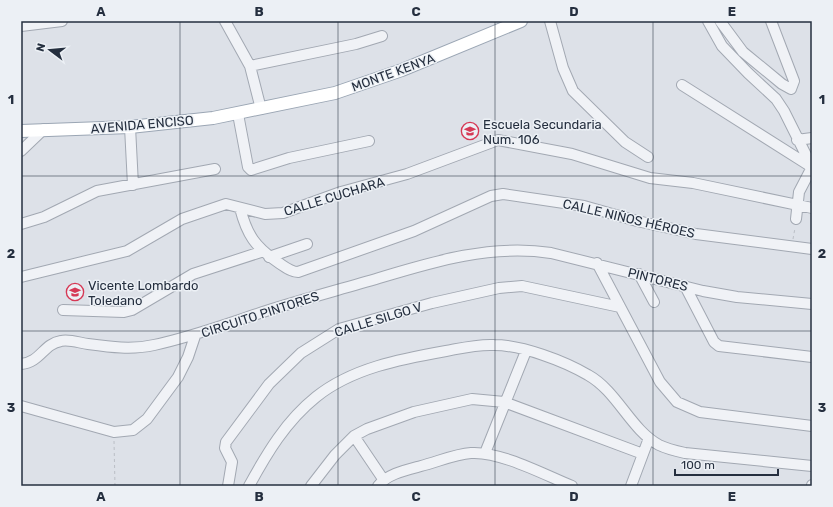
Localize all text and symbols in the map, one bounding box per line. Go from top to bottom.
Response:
text: A [96,4,106,19]
text: B [254,4,264,19]
text: C [411,4,421,19]
text: D [569,4,579,19]
text: E [728,4,736,19]
north arrow [30,30,70,70]
text: N [34,42,48,53]
street label: MONTE KENYA [349,50,437,95]
text: 1 [8,92,14,107]
text: 1 [819,92,825,107]
street label: AVENIDA ENCISO [90,113,194,136]
place label: Escuela Secundaria Num. 106 [483,117,602,147]
school or university icon: Escuela Secundaria Num. 106 [460,121,480,141]
street label: CALLE CUCHARA [282,174,387,219]
street label: CALLE NIÑOS HÉROES [561,196,696,241]
text: 2 [7,246,15,261]
text: 2 [818,246,826,261]
street label: PINTORES [626,265,690,294]
place label: Vicente Lombardo Toledano [88,278,199,308]
school or university icon: Vicente Lombardo Toledano [65,282,85,302]
street label: CIRCUITO PINTORES [199,288,321,341]
street label: CALLE SILGO V [333,299,424,340]
text: 3 [7,400,16,415]
text: 3 [818,400,827,415]
scale bar [675,451,778,477]
text: 100 m [681,458,715,472]
text: A [96,489,106,504]
text: B [254,489,264,504]
text: C [411,489,421,504]
text: D [569,489,579,504]
text: E [728,489,736,504]

